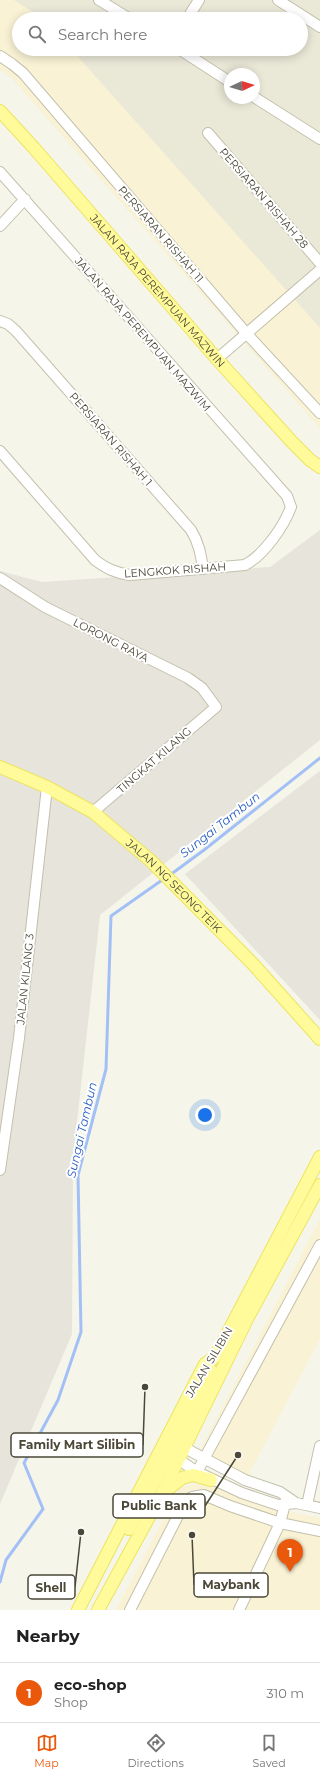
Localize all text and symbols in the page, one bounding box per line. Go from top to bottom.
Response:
search box [12,12,308,56]
icon: search [26,23,48,45]
text: Search here [58,25,147,44]
north arrow [224,68,260,104]
street label: PERSIARAN RISHAH 28 [216,145,312,251]
street label: PERSIARAN RISHAH 11 [115,183,207,285]
street label: JALAN RAJA PEREMPUAN MAZWIN [87,210,228,370]
street label: JALAN RAJA PEREMPUAN MAZWIM [71,253,214,414]
street label: PERSIARAN RISHAH 1 [67,389,155,489]
street label: LENGKOK RISHAH [123,559,227,581]
street label: LORONG RAYA [71,615,151,665]
street label: TINGKAT KILANG [114,724,194,796]
water label: Sungai Tambun [177,789,263,861]
street label: JALAN NG SEONG TEIK [122,835,225,936]
street label: JALAN KILANG 3 [13,933,37,1026]
water label: Sungai Tambun [63,1081,100,1179]
your location [195,1105,215,1125]
street label: JALAN SILIBIN [182,1324,236,1401]
callout: Family Mart Silibin [11,1433,143,1457]
text: Family Mart Silibin [19,1437,135,1452]
callout: Public Bank [113,1494,205,1518]
text: Public Bank [121,1498,197,1513]
pin: 1 [277,1539,303,1572]
callout: Maybank [194,1573,268,1597]
callout: Shell [28,1575,75,1599]
text: Maybank [202,1577,260,1592]
text: Shell [36,1580,66,1595]
text: Nearby [16,1626,80,1646]
text: eco-shop [54,1675,127,1694]
text: 1 [26,1685,32,1701]
text: 310 m [266,1685,304,1701]
text: Shop [54,1694,88,1710]
tab: Map [34,1732,59,1770]
tab: Directions [128,1732,184,1770]
tab: Saved [253,1732,286,1770]

